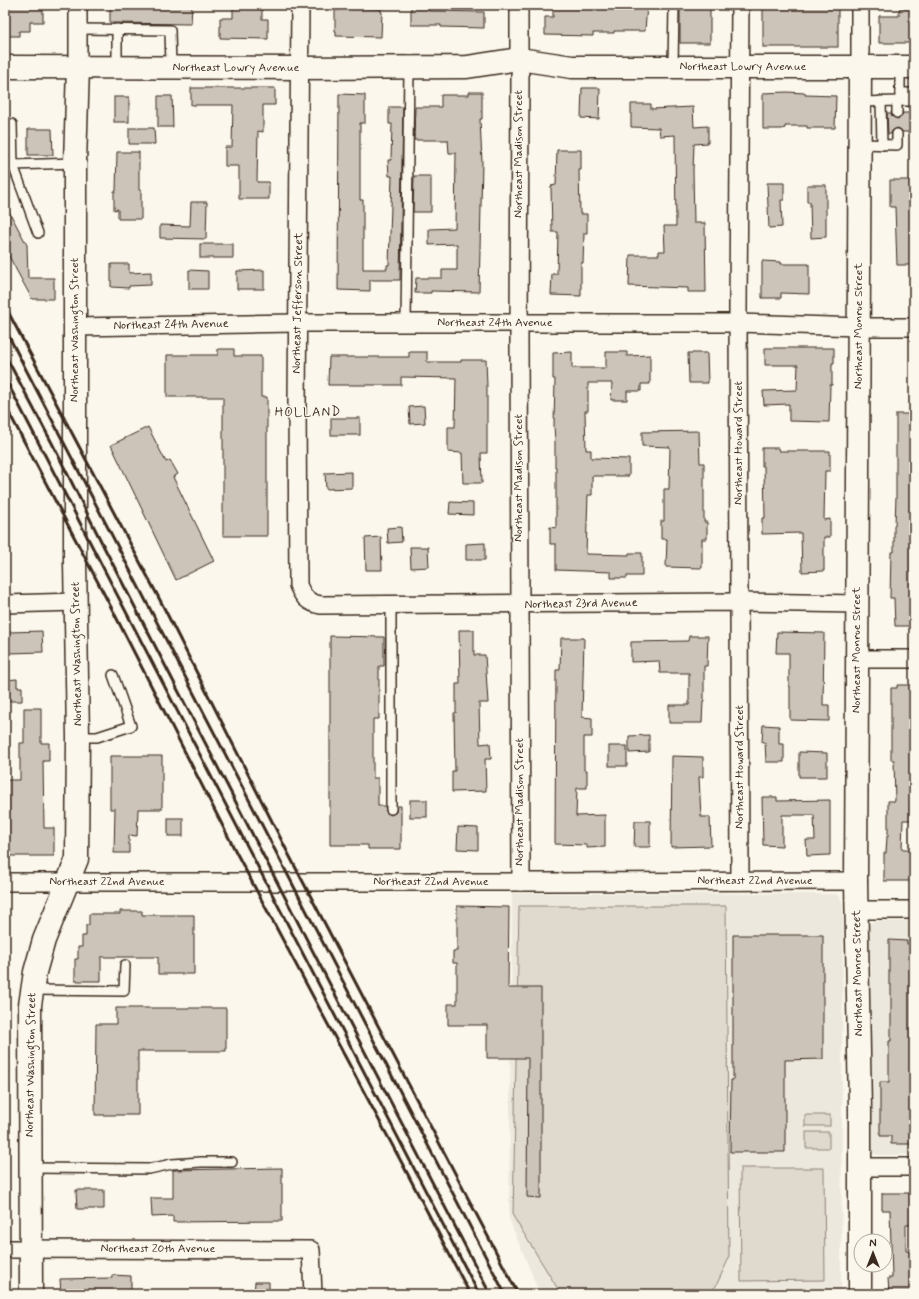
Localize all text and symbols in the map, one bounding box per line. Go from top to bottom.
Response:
street label: Northeast Lowry Avenue [680,59,807,75]
street label: Northeast Lowry Avenue [173,60,300,76]
street label: Northeast Madison Street [511,90,527,218]
street label: Northeast Jefferson Street [289,232,307,374]
street label: Northeast Washington Street [67,257,84,402]
street label: Northeast Monroe Street [851,263,867,389]
street label: Northeast 24th Avenue [437,315,553,331]
street label: Northeast 24th Avenue [113,316,229,334]
street label: Northeast Howard Street [731,380,747,505]
district label: HOLLAND [275,404,341,421]
street label: Northeast Madison Street [511,414,527,542]
street label: Northeast Washington Street [68,581,87,726]
street label: Northeast Monroe Street [849,587,865,713]
street label: Northeast 23rd Avenue [524,595,638,613]
street label: Northeast Howard Street [732,704,748,829]
street label: Northeast Madison Street [512,738,528,866]
street label: Northeast 22nd Avenue [697,873,813,889]
street label: Northeast 22nd Avenue [49,874,165,890]
street label: Northeast 22nd Avenue [373,874,489,890]
street label: Northeast Monroe Street [849,910,867,1036]
street label: Northeast Washington Street [22,992,41,1137]
north arrow [853,1233,893,1273]
text: N [869,1237,877,1251]
street label: Northeast 20th Avenue [101,1241,216,1257]

